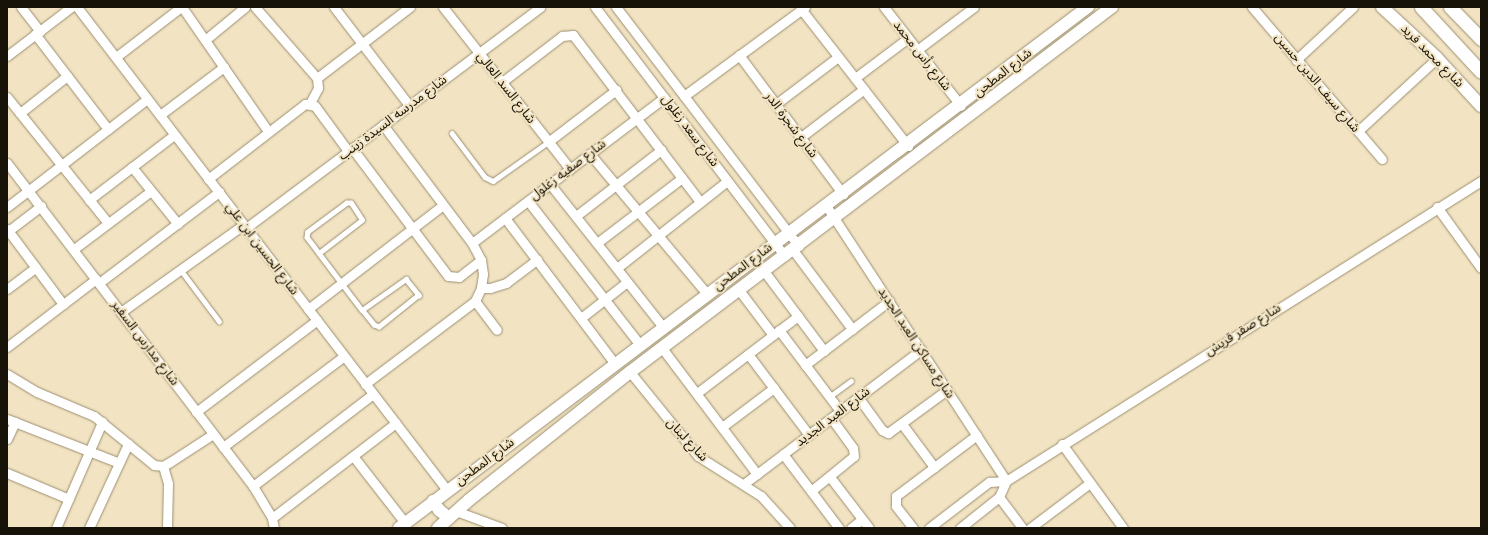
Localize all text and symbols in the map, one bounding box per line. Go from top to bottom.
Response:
street label: شارع رأس محمد [890,18,954,94]
street label: شارع محمد فريد [1397,21,1467,91]
street label: شارع سيف الدين حسين [1271,30,1363,136]
street label: شارع المطحن [971,45,1035,101]
street label: شارع السد العالي [473,49,539,127]
street label: شارع مدرسه السيدة زينب [336,72,450,164]
street label: شارع شجرة الدر [761,89,821,161]
street label: شارع سعد زغلول [658,92,722,170]
street label: شارع صفيه زغلول [527,136,609,204]
street label: شارع الحسين ابن علي [222,200,302,298]
street label: شارع المطحن [710,240,776,294]
street label: شارع مساكن العبد الجديد [874,285,958,401]
street label: شارع مدارس السفير [108,297,182,389]
street label: شارع صقر قريش [1202,301,1284,359]
street label: شارع العبد الجديد [793,384,873,450]
street label: شارع لبنان [663,415,711,465]
street label: شارع المطحن [452,435,518,489]

